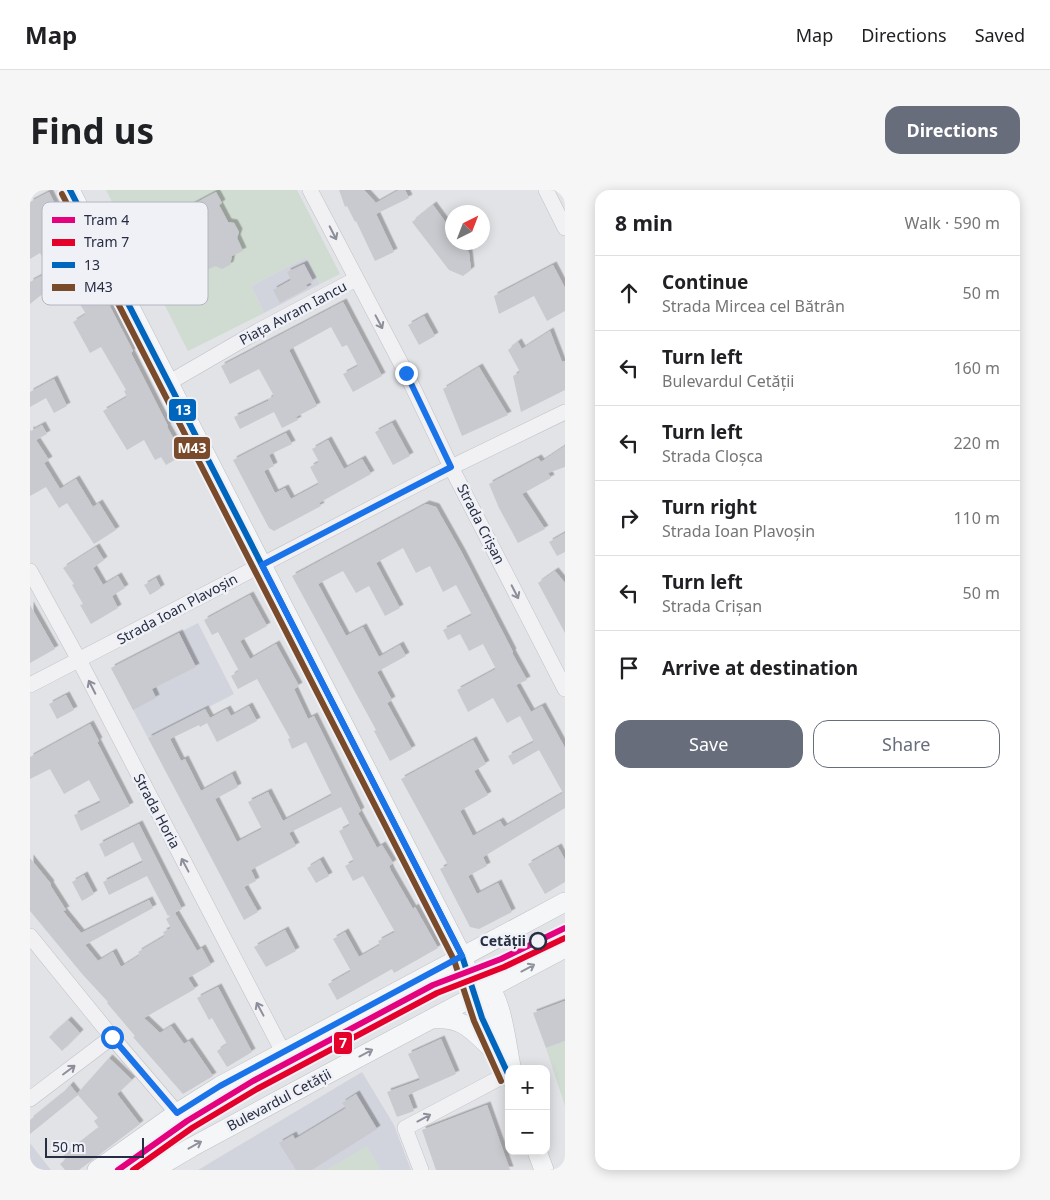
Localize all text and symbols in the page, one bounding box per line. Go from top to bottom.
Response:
text: Map [25,18,77,51]
text: Map [796,23,833,47]
text: Directions [861,23,947,47]
text: Saved [975,23,1025,47]
button: Directions [885,106,1020,154]
text: Find us [30,107,154,154]
legend [42,202,208,305]
north arrow [445,205,490,250]
text: 8 min [615,209,673,237]
text: Tram 4 [84,210,129,229]
text: Walk · 590 m [905,212,1000,234]
one-way arrow [328,226,338,241]
text: Tram 7 [84,232,129,251]
text: 13 [84,255,100,274]
text: Continue [662,269,748,295]
street label: Piața Avram Iancu [236,276,350,349]
text: M43 [84,277,113,296]
icon: ahead [615,279,643,307]
text: 50 m [963,282,1000,304]
text: Strada Mircea cel Bătrân [662,295,845,317]
one-way arrow [375,314,384,329]
text: Turn left [662,344,743,370]
icon: left [615,354,643,382]
text: 160 m [953,357,1000,379]
route end [395,362,418,385]
text: Bulevardul Cetății [662,370,794,392]
line badge: 13 [168,398,197,422]
text: 13 [175,400,191,419]
text: Turn left [662,419,743,445]
icon: left [615,429,643,457]
text: 220 m [953,432,1000,454]
line badge: M43 [173,436,211,460]
text: M43 [177,438,207,457]
text: Strada Cloșca [662,445,763,467]
street label: Strada Crișan [453,480,510,567]
text: Turn right [662,494,757,520]
icon: right [615,504,643,532]
text: 110 m [953,507,1000,529]
text: Strada Ioan Plavoșin [662,520,815,542]
street label: Strada Ioan Plavoșin [113,569,240,648]
text: Turn left [662,569,743,595]
icon: left [615,579,643,607]
text: 50 m [963,582,1000,604]
one-way arrow [511,584,520,599]
text: Strada Crișan [662,595,762,617]
icon: arrive [615,654,643,682]
text: Arrive at destination [662,655,858,681]
one-way arrow [87,680,96,695]
button: Save [615,720,803,768]
button: Share [813,720,1000,768]
street label: Strada Horia [130,770,185,852]
one-way arrow [180,857,190,872]
place label: Cetății [480,931,526,950]
marker: Cetății [529,932,547,950]
one-way arrow [520,963,535,972]
one-way arrow [255,1001,265,1016]
route start [101,1026,124,1049]
line badge: 7 [333,1031,353,1055]
text: 7 [339,1033,347,1052]
one-way arrow [358,1048,373,1058]
one-way arrow [62,1064,75,1075]
street label: Bulevardul Cetății [223,1064,334,1135]
map controls [505,1065,550,1155]
button: + [505,1065,550,1110]
button: − [505,1110,550,1155]
one-way arrow [416,1113,431,1123]
scale bar [45,1135,144,1158]
text: 50 m [52,1137,85,1156]
one-way arrow [187,1140,202,1150]

